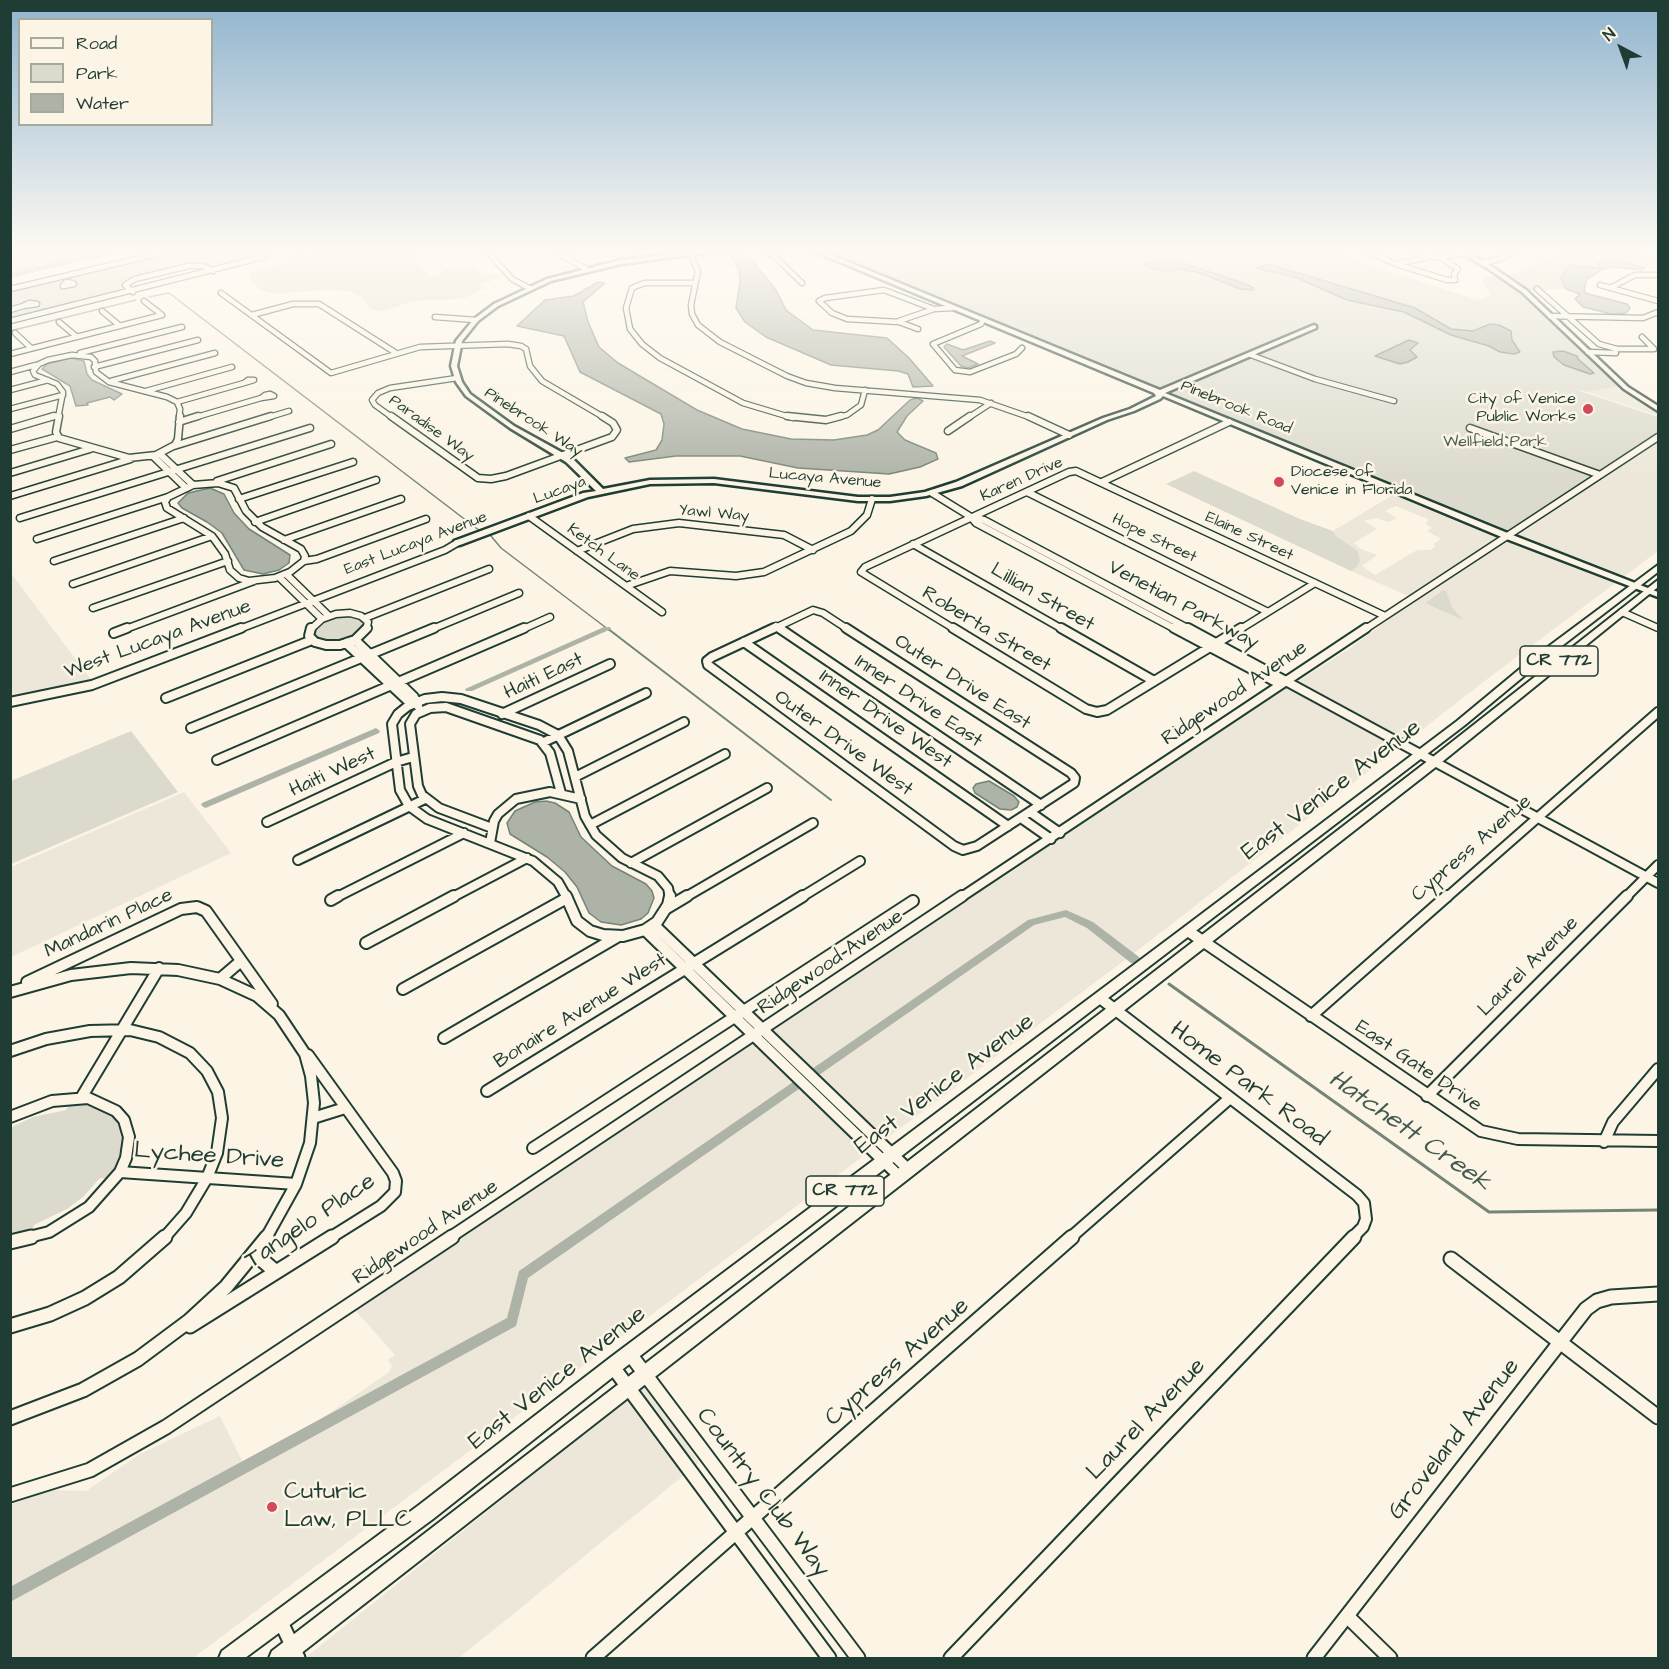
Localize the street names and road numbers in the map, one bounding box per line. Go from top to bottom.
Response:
street label: Pinebrook Road [1178,377,1294,439]
street label: Pinebrook Way [480,384,586,462]
street label: Paradise Way [385,392,477,466]
street label: Karen Drive [978,453,1066,507]
street label: Lucaya Avenue [768,465,882,493]
street label: Lucaya [531,473,589,509]
street label: Yawl Way [678,501,750,527]
street label: East Lucaya Avenue [342,508,490,580]
street label: Elaine Street [1202,508,1296,566]
street label: Hope Street [1108,510,1200,568]
street label: Ketch Lane [563,520,643,586]
street label: Venetian Parkway [1104,556,1262,656]
street label: Lillian Street [986,559,1098,637]
street label: Roberta Street [917,582,1055,678]
street label: West Lucaya Avenue [61,595,255,685]
street label: Outer Drive East [889,630,1035,736]
street label: Ridgewood Avenue [1158,636,1312,752]
road number: CR 772 [1520,646,1598,676]
street label: Haiti East [501,648,587,706]
street label: Inner Drive East [849,650,987,754]
street label: Inner Drive West [814,665,956,775]
street label: Outer Drive West [769,686,917,802]
street label: East Venice Avenue [1237,714,1427,868]
street label: Haiti West [286,743,380,803]
street label: Cypress Avenue [1407,790,1537,908]
street label: Mandarin Place [41,884,177,964]
street label: Ridgewood Avenue [754,905,908,1021]
street label: Laurel Avenue [1474,912,1584,1022]
street label: Bonaire Avenue West [490,949,672,1075]
street label: East Venice Avenue [850,1008,1040,1162]
street label: Home Park Road [1164,1016,1332,1154]
street label: East Gate Drive [1350,1016,1486,1118]
street label: Lychee Drive [133,1137,285,1177]
street label: Tangelo Place [240,1168,382,1276]
street label: Ridgewood Avenue [349,1175,503,1291]
road number: CR 772 [806,1176,884,1206]
street label: Cypress Avenue [820,1293,976,1433]
street label: East Venice Avenue [464,1301,652,1457]
street label: Laurel Avenue [1082,1353,1212,1487]
street label: Groveland Avenue [1383,1354,1527,1526]
street label: Country Club Way [689,1403,835,1583]

